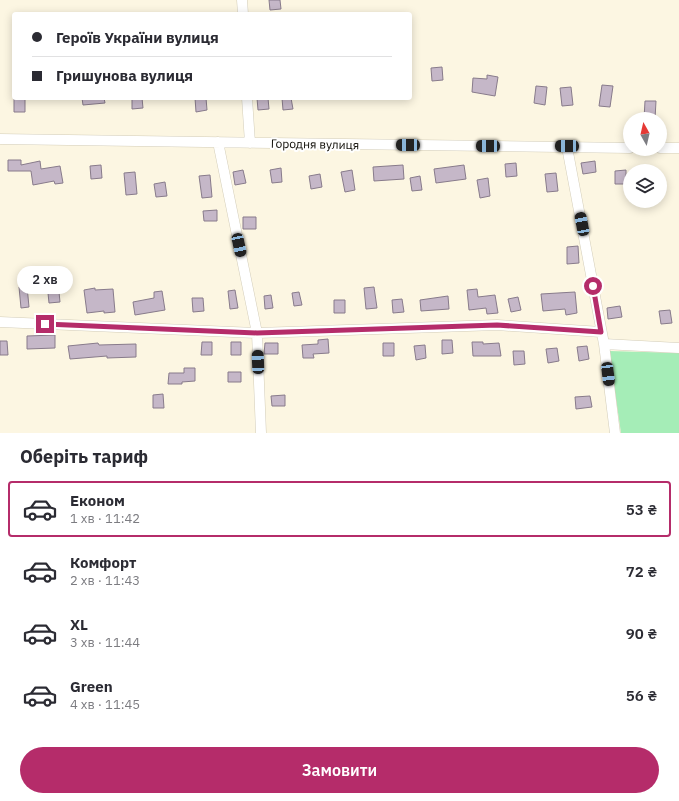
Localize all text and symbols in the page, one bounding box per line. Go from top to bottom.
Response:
text: Героїв України вулиця [56,28,219,47]
text: Гришунова вулиця [56,66,193,85]
north arrow [623,112,667,156]
map controls [623,112,667,208]
street label: Городня вулиця [271,136,359,152]
car [396,139,420,151]
car [476,140,500,152]
car [555,140,579,152]
button: layers [623,164,667,208]
car [574,211,590,237]
car [231,232,247,258]
callout: 2 хв [17,266,73,294]
text: 2 хв [32,271,58,288]
route start [584,277,602,295]
route end [36,315,54,333]
car [252,350,264,374]
car [601,361,615,387]
text: Оберіть тариф [20,445,148,468]
icon: car [22,491,58,527]
text: Економ [70,491,125,510]
text: 53 ₴ [626,500,657,519]
text: 1 хв · 11:42 [70,510,140,527]
icon: car [22,553,58,589]
text: Комфорт [70,553,136,572]
text: 72 ₴ [626,562,657,581]
text: 2 хв · 11:43 [70,572,140,589]
icon: car [22,615,58,651]
text: XL [70,615,88,634]
text: 90 ₴ [626,624,657,643]
text: 3 хв · 11:44 [70,634,140,651]
icon: car [22,677,58,713]
text: Green [70,677,113,696]
text: 56 ₴ [626,686,657,705]
text: 4 хв · 11:45 [70,696,140,713]
button: Замовити [20,747,659,793]

